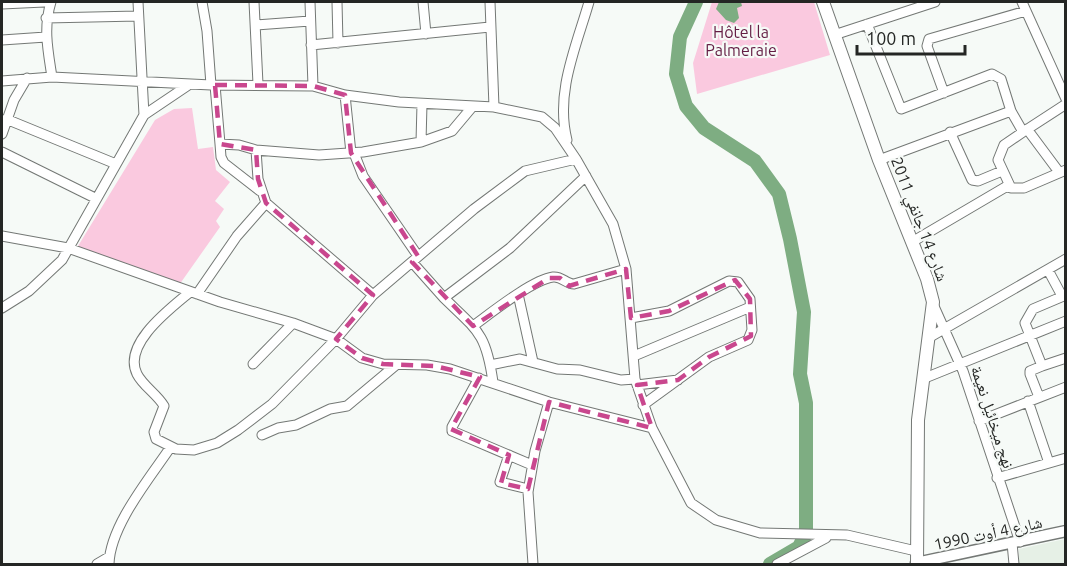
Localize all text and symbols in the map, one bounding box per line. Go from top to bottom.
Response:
scale bar [857,18,965,56]
park label: Hôtel la Palmeraie [705,23,777,59]
text: 100 m [866,28,916,48]
street label: شارع 14 جانفي 2011 [884,154,952,285]
street label: نهج ميخائيل نعيمة [966,364,1018,471]
street label: شارع 4 أوت 1990 [932,513,1044,555]

